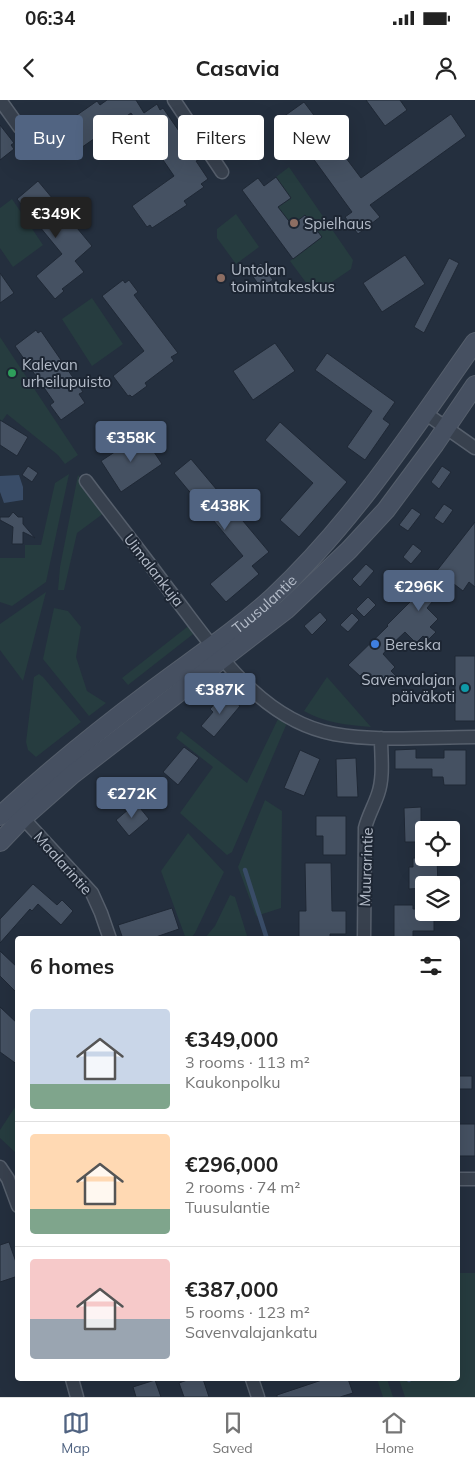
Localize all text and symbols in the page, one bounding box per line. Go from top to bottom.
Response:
text: 06:34 [25,6,75,30]
icon: back [15,54,43,82]
text: Casavia [195,54,280,82]
icon: person [432,54,460,82]
chip: Buy [15,115,83,160]
chip: Rent [93,115,168,160]
chip: Filters [178,115,264,160]
chip: New [274,115,349,160]
pin: €349K [21,196,91,239]
text: €349K [31,203,81,223]
place label: Spielhaus [304,214,372,233]
marker: Spielhaus [288,217,300,229]
place label: Untolan toimintakeskus [231,260,335,296]
marker: Untolan toimintakeskus [215,272,227,284]
place label: Kalevan urheilupuisto [22,355,111,391]
marker: Kalevan urheilupuisto [6,367,18,379]
pin: €358K [96,420,166,463]
text: €358K [106,427,156,447]
pin: €438K [190,488,260,531]
text: €438K [200,495,250,515]
street label: Uimalankuja [120,530,188,610]
street label: Tuusulantie [228,570,300,637]
pin: €296K [384,570,454,612]
text: €296K [394,576,444,596]
place label: Bereska [385,635,441,654]
marker: Bereska [369,638,381,650]
place label: Savenvalajan päiväkoti [361,670,455,706]
pin: €387K [185,672,255,715]
text: €387K [195,679,245,699]
marker: Savenvalajan päiväkoti [459,682,471,694]
pin: €272K [97,776,167,819]
text: €272K [107,783,157,803]
map controls [415,821,460,921]
button: locate [415,821,460,866]
street label: Muurarintie [355,827,377,907]
street label: Maalarintie [30,828,96,898]
button: layers [415,876,460,921]
icon: filters [417,952,445,980]
text: 6 homes [30,953,114,979]
text: €349,000 [185,1026,278,1052]
icon: home [70,1029,130,1089]
text: 3 rooms · 113 m² [185,1052,310,1072]
text: Kaukonpolku [185,1072,281,1092]
text: €296,000 [185,1151,278,1177]
icon: home [70,1154,130,1214]
text: 2 rooms · 74 m² [185,1177,300,1197]
text: Tuusulantie [185,1197,270,1217]
text: €387,000 [185,1276,278,1302]
icon: home [70,1279,130,1339]
text: 5 rooms · 123 m² [185,1302,310,1322]
text: Savenvalajankatu [185,1322,318,1342]
tab: Map [61,1409,90,1457]
tab: Saved [212,1409,253,1457]
tab: Home [375,1409,414,1457]

